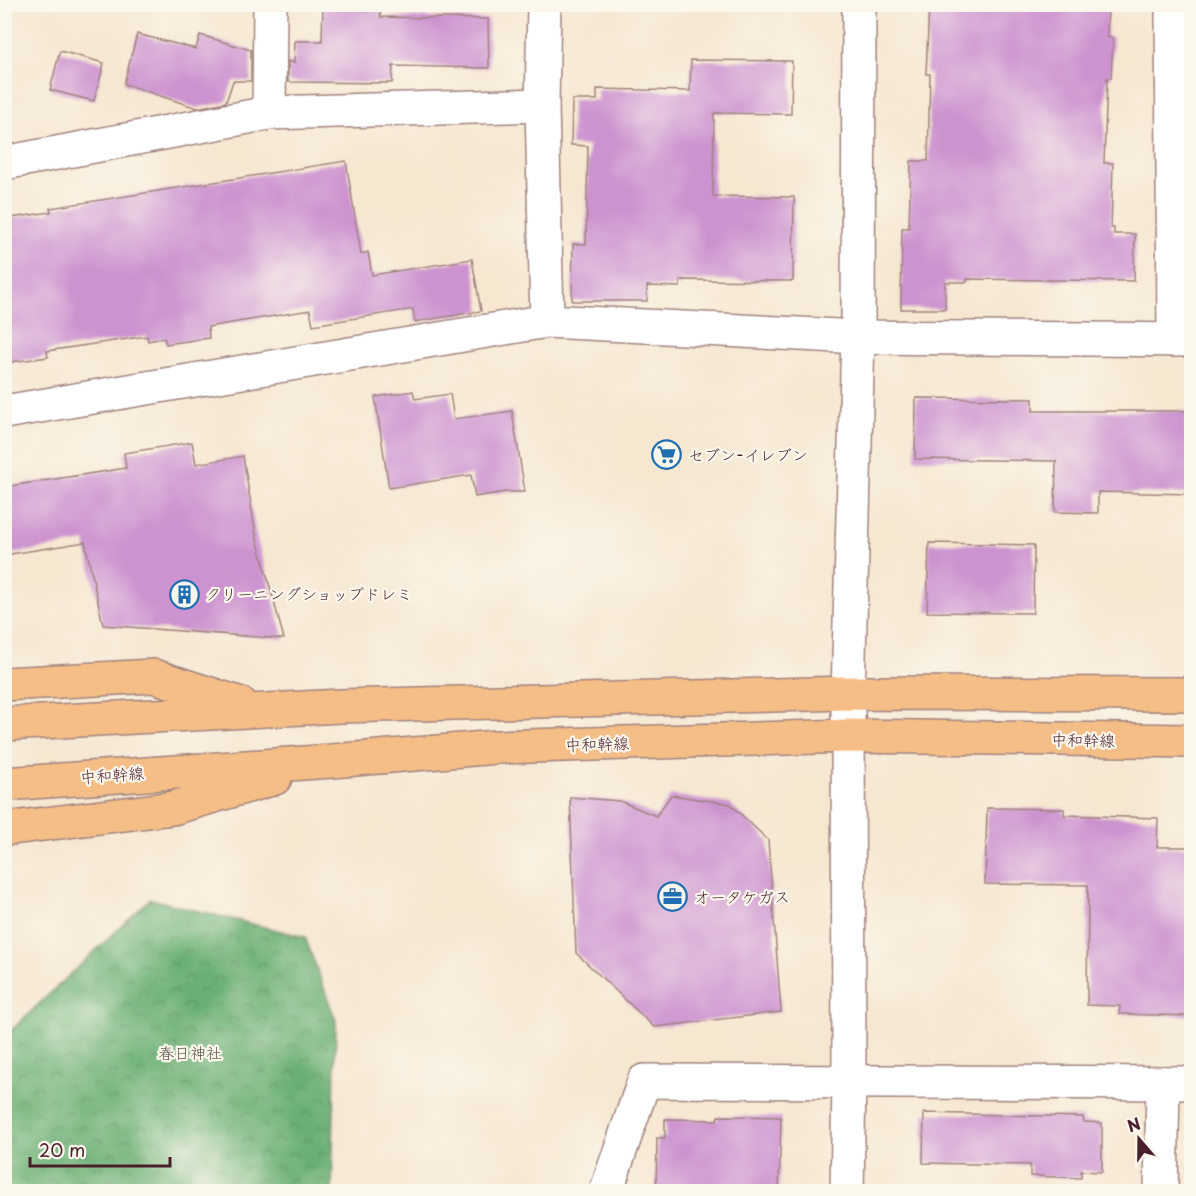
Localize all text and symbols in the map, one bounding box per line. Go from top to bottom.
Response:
supermarket icon: セブン-イレブン [651,439,683,471]
place label: セブン-イレブン [688,442,808,466]
building icon: クリーニングショップドレミ [168,578,200,610]
place label: クリーニングショップドレミ [205,581,412,605]
street label: 中和幹線 [1051,726,1115,752]
street label: 中和幹線 [565,730,629,756]
street label: 中和幹線 [79,760,145,788]
office icon: オータケガス [657,881,689,913]
place label: オータケガス [694,884,790,908]
park label: 春日神社 [158,1040,222,1064]
north arrow [1109,1109,1169,1169]
text: N [1123,1111,1144,1137]
scale bar [30,1130,170,1168]
text: 20 m [39,1136,85,1163]

